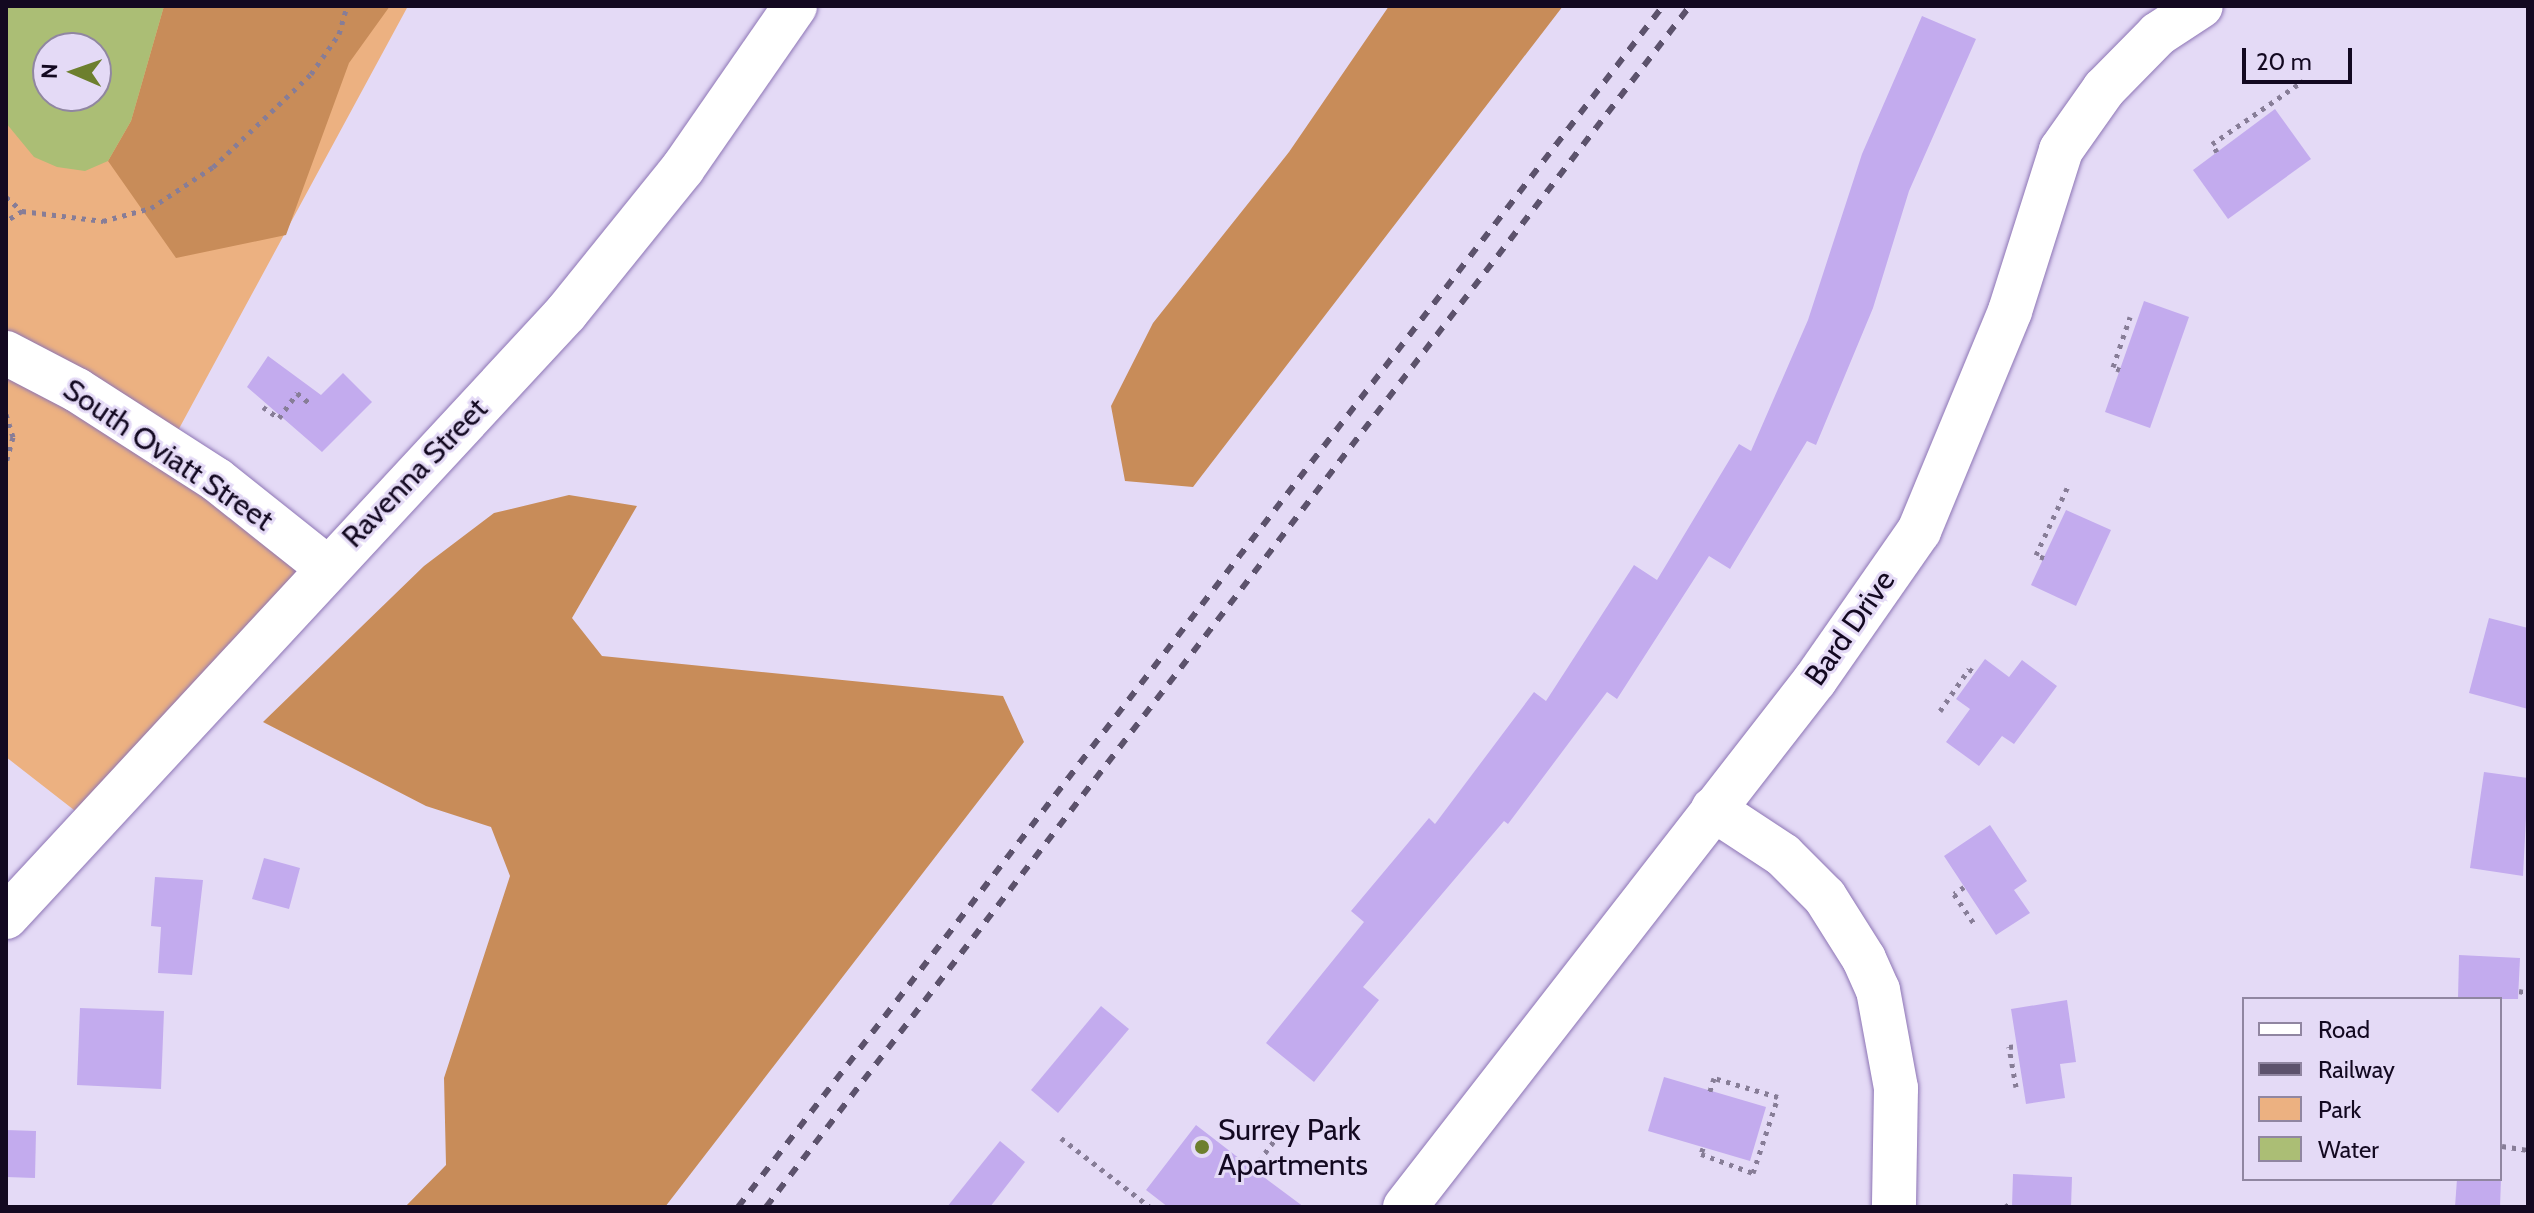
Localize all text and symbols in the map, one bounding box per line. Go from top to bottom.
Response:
north arrow [32,32,112,112]
scale bar [2246,32,2356,82]
text: 20 m [2256,47,2312,76]
text: N [36,63,63,79]
street label: South Oviatt Street [56,372,280,538]
street label: Ravenna Street [335,391,495,555]
street label: Bard Drive [1797,564,1903,692]
legend [2242,997,2502,1181]
text: Road [2318,1015,2370,1044]
text: Railway [2318,1055,2395,1084]
text: Park [2318,1095,2361,1124]
place label: Surrey Park Apartments [1218,1112,1368,1182]
text: Water [2318,1135,2379,1164]
marker: Surrey Park Apartments [1193,1138,1211,1156]

